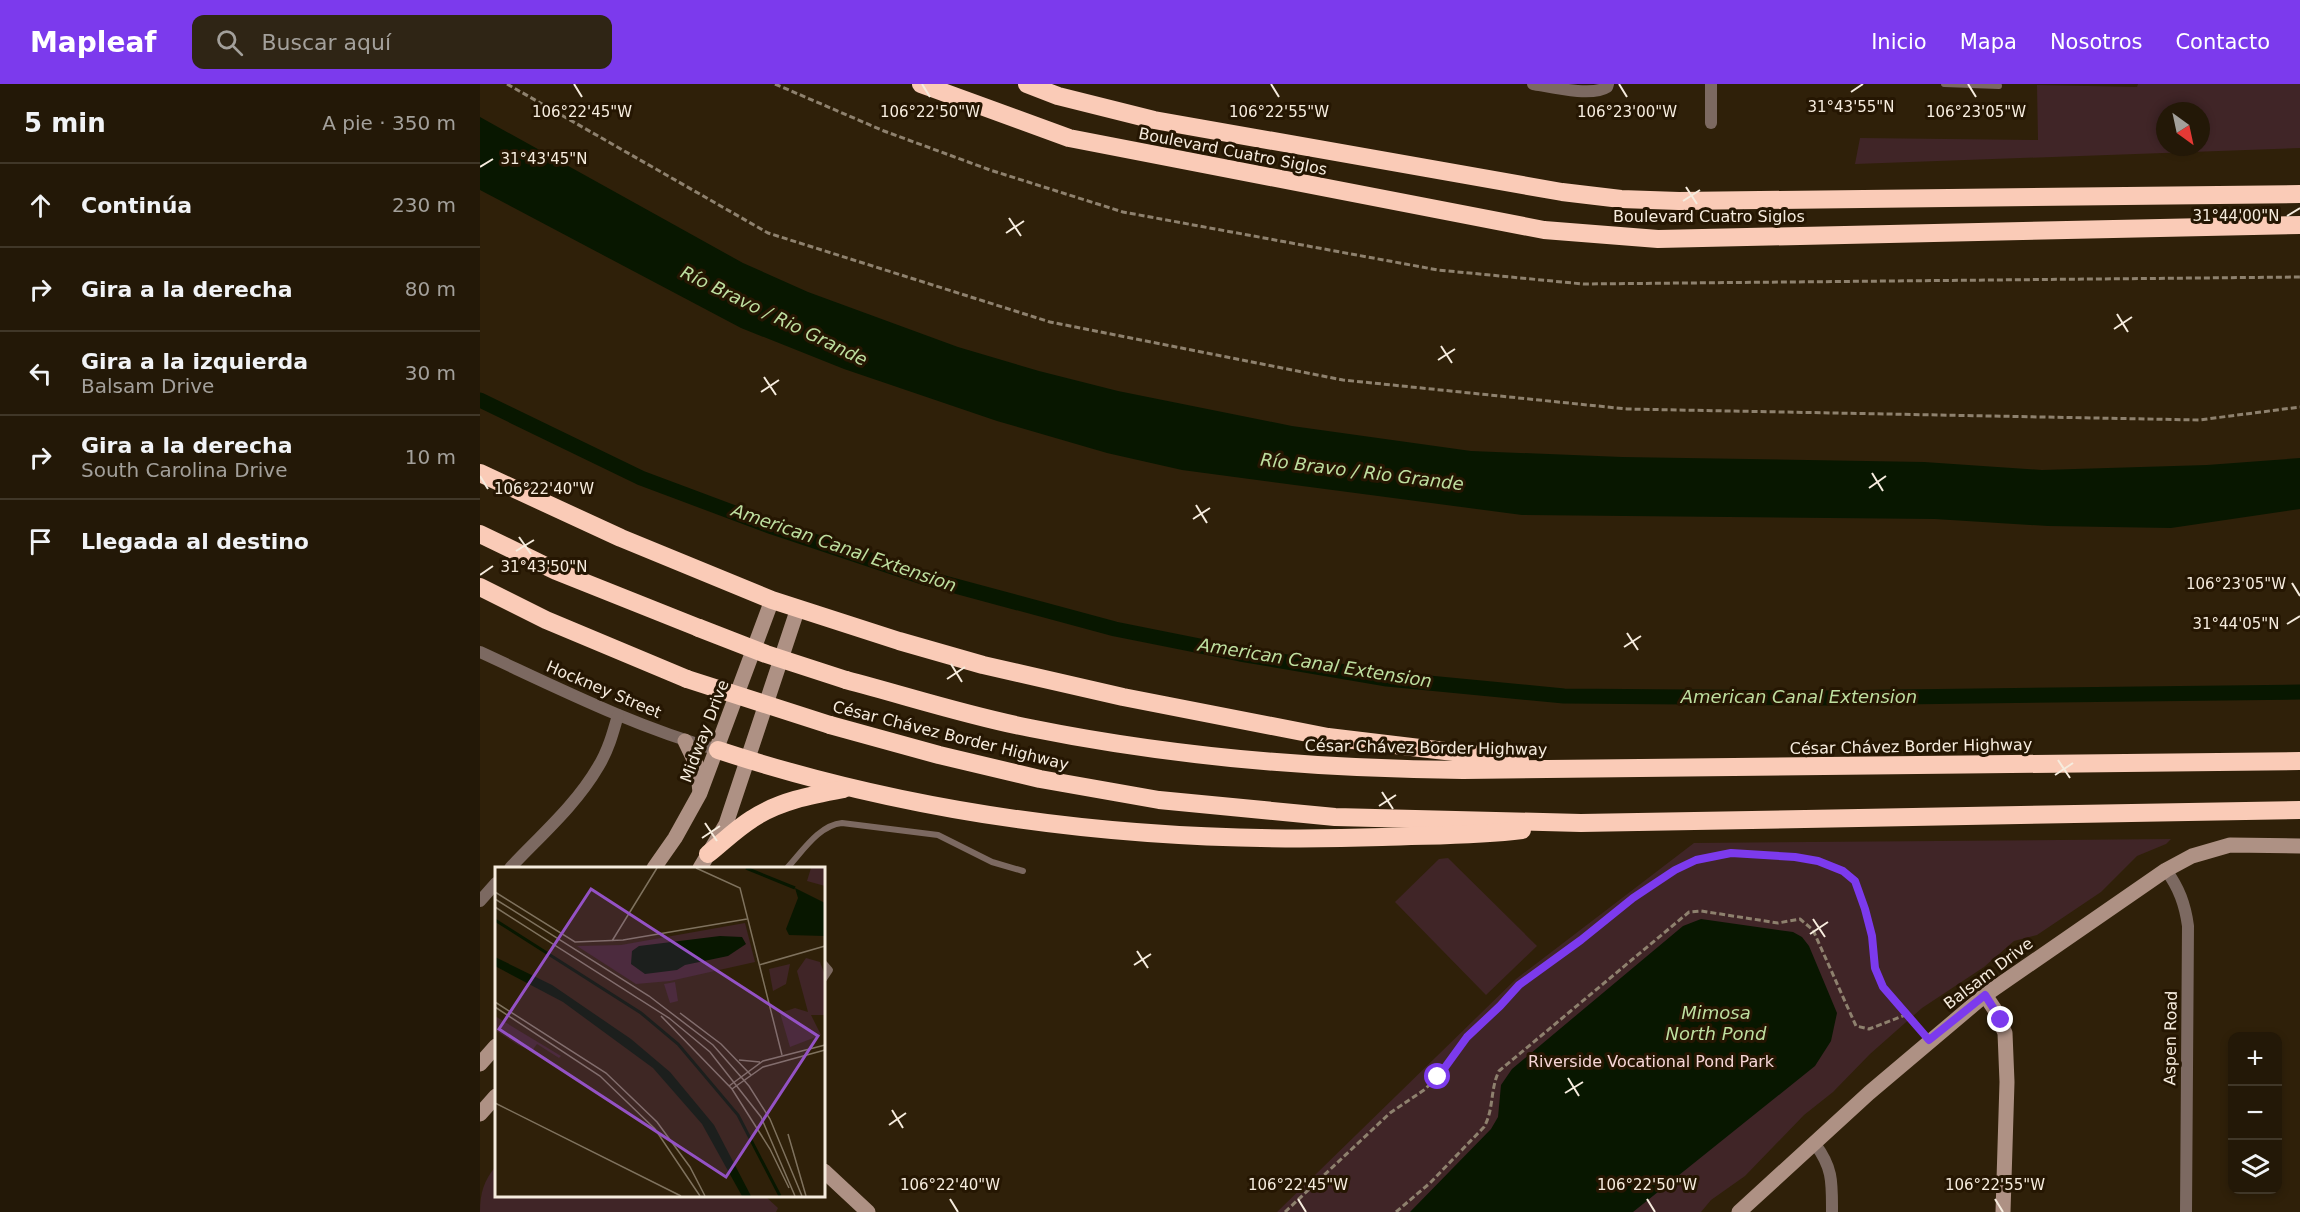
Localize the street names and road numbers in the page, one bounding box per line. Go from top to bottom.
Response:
street label: Boulevard Cuatro Siglos [1137,124,1329,179]
street label: Boulevard Cuatro Siglos [1613,207,1805,226]
street label: Hockney Street [543,657,664,722]
street label: Midway Drive [676,677,733,785]
street label: César Chávez Border Highway [831,697,1071,774]
street label: César Chávez Border Highway [1790,735,2032,758]
street label: César Chávez Border Highway [1305,736,1547,759]
street label: Balsam Drive [1940,934,2037,1013]
street label: Aspen Road [2160,991,2181,1085]

